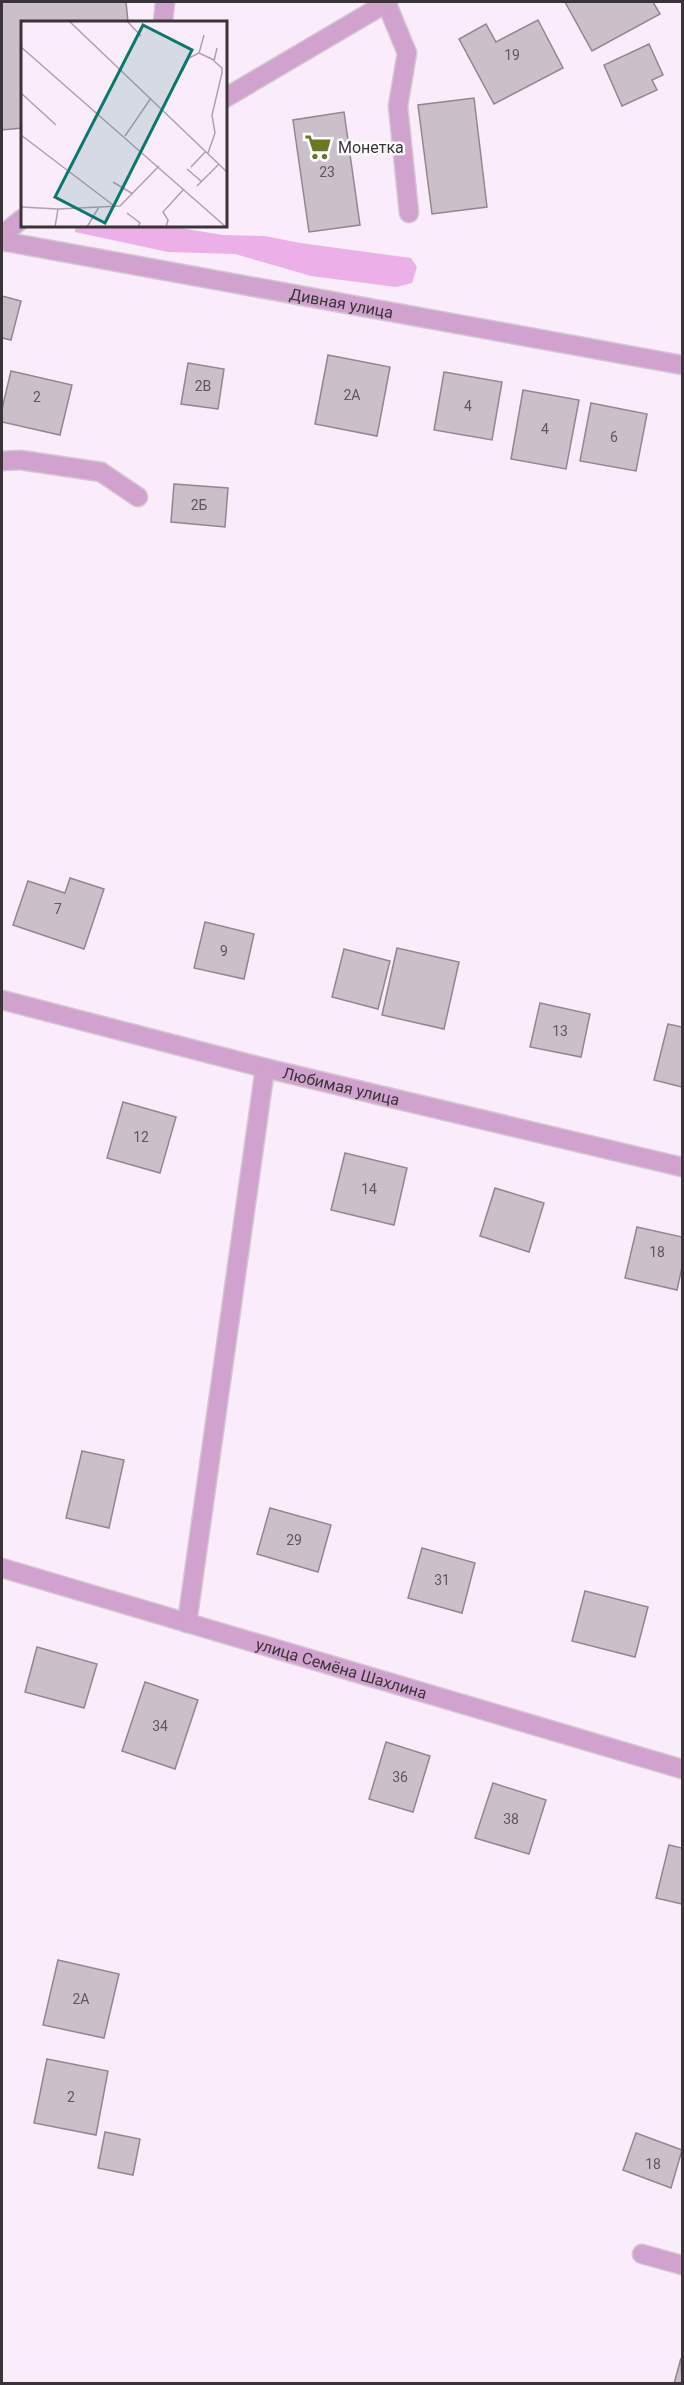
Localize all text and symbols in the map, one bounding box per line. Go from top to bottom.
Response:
inset map [21,21,226,226]
house number: 19 [504,47,520,63]
supermarket icon: Монетка [303,132,333,162]
place label: Монетка [338,138,404,157]
house number: 23 [319,164,335,180]
street label: Дивная улица [288,284,395,322]
house number: 2В [195,378,211,394]
house number: 2А [343,387,361,403]
house number: 2 [33,389,41,405]
house number: 4 [464,398,472,414]
house number: 4 [541,421,549,437]
house number: 6 [610,429,618,445]
house number: 2Б [191,497,208,513]
house number: 7 [54,901,62,917]
house number: 9 [220,943,228,959]
house number: 13 [552,1023,568,1039]
street label: Любимая улица [281,1063,402,1109]
house number: 12 [133,1129,149,1145]
house number: 14 [361,1181,377,1197]
house number: 18 [649,1244,665,1260]
house number: 29 [286,1532,302,1548]
house number: 31 [434,1572,450,1588]
street label: улица Семёна Шахлина [254,1634,429,1703]
house number: 34 [152,1718,168,1734]
house number: 36 [392,1769,408,1785]
house number: 38 [503,1811,519,1827]
house number: 2А [72,1991,90,2007]
house number: 2 [67,2089,75,2105]
house number: 18 [645,2156,661,2172]

